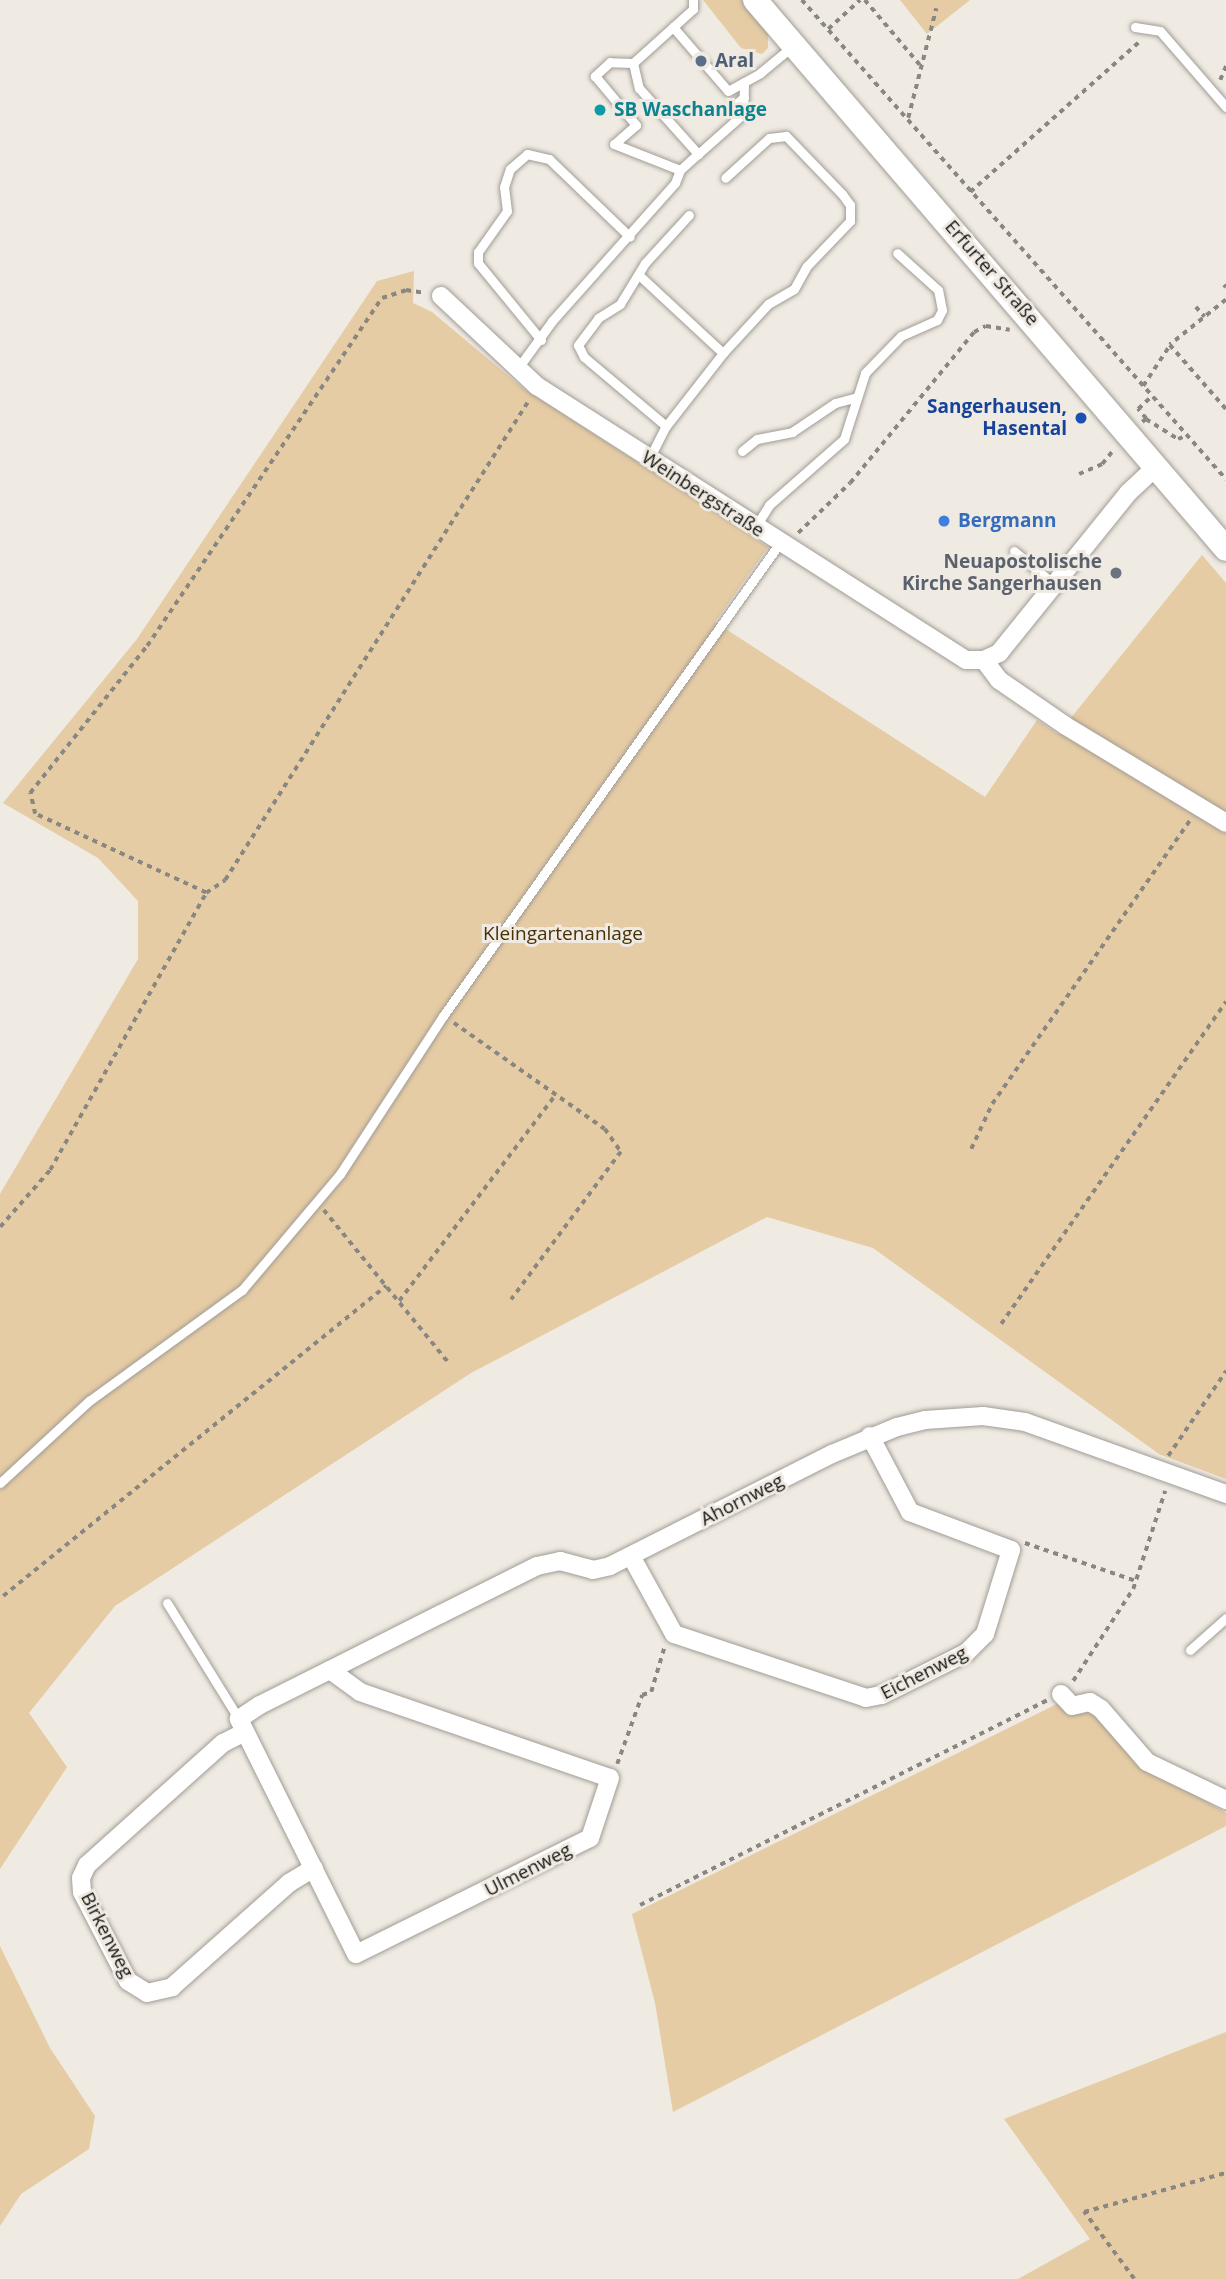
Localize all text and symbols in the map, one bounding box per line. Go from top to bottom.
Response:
place label: Aral [715,50,754,72]
marker: Aral [693,53,709,69]
place label: SB Waschanlage [614,99,767,121]
marker: SB Waschanlage [592,102,608,118]
street label: Erfurter Straße [940,216,1044,330]
place label: Sangerhausen, Hasental [927,396,1067,440]
marker: Sangerhausen, Hasental [1073,410,1089,426]
street label: Weinbergstraße [637,446,769,542]
place label: Bergmann [958,510,1056,532]
marker: Bergmann [936,513,952,529]
place label: Neuapostolische Kirche Sangerhausen [902,551,1102,595]
marker: Neuapostolische Kirche Sangerhausen [1108,565,1124,581]
park label: Kleingartenanlage [483,923,643,945]
street label: Ahornweg [697,1469,787,1531]
street label: Eichenweg [877,1641,971,1705]
street label: Ulmenweg [481,1838,575,1902]
street label: Birkenweg [76,1888,138,1982]

